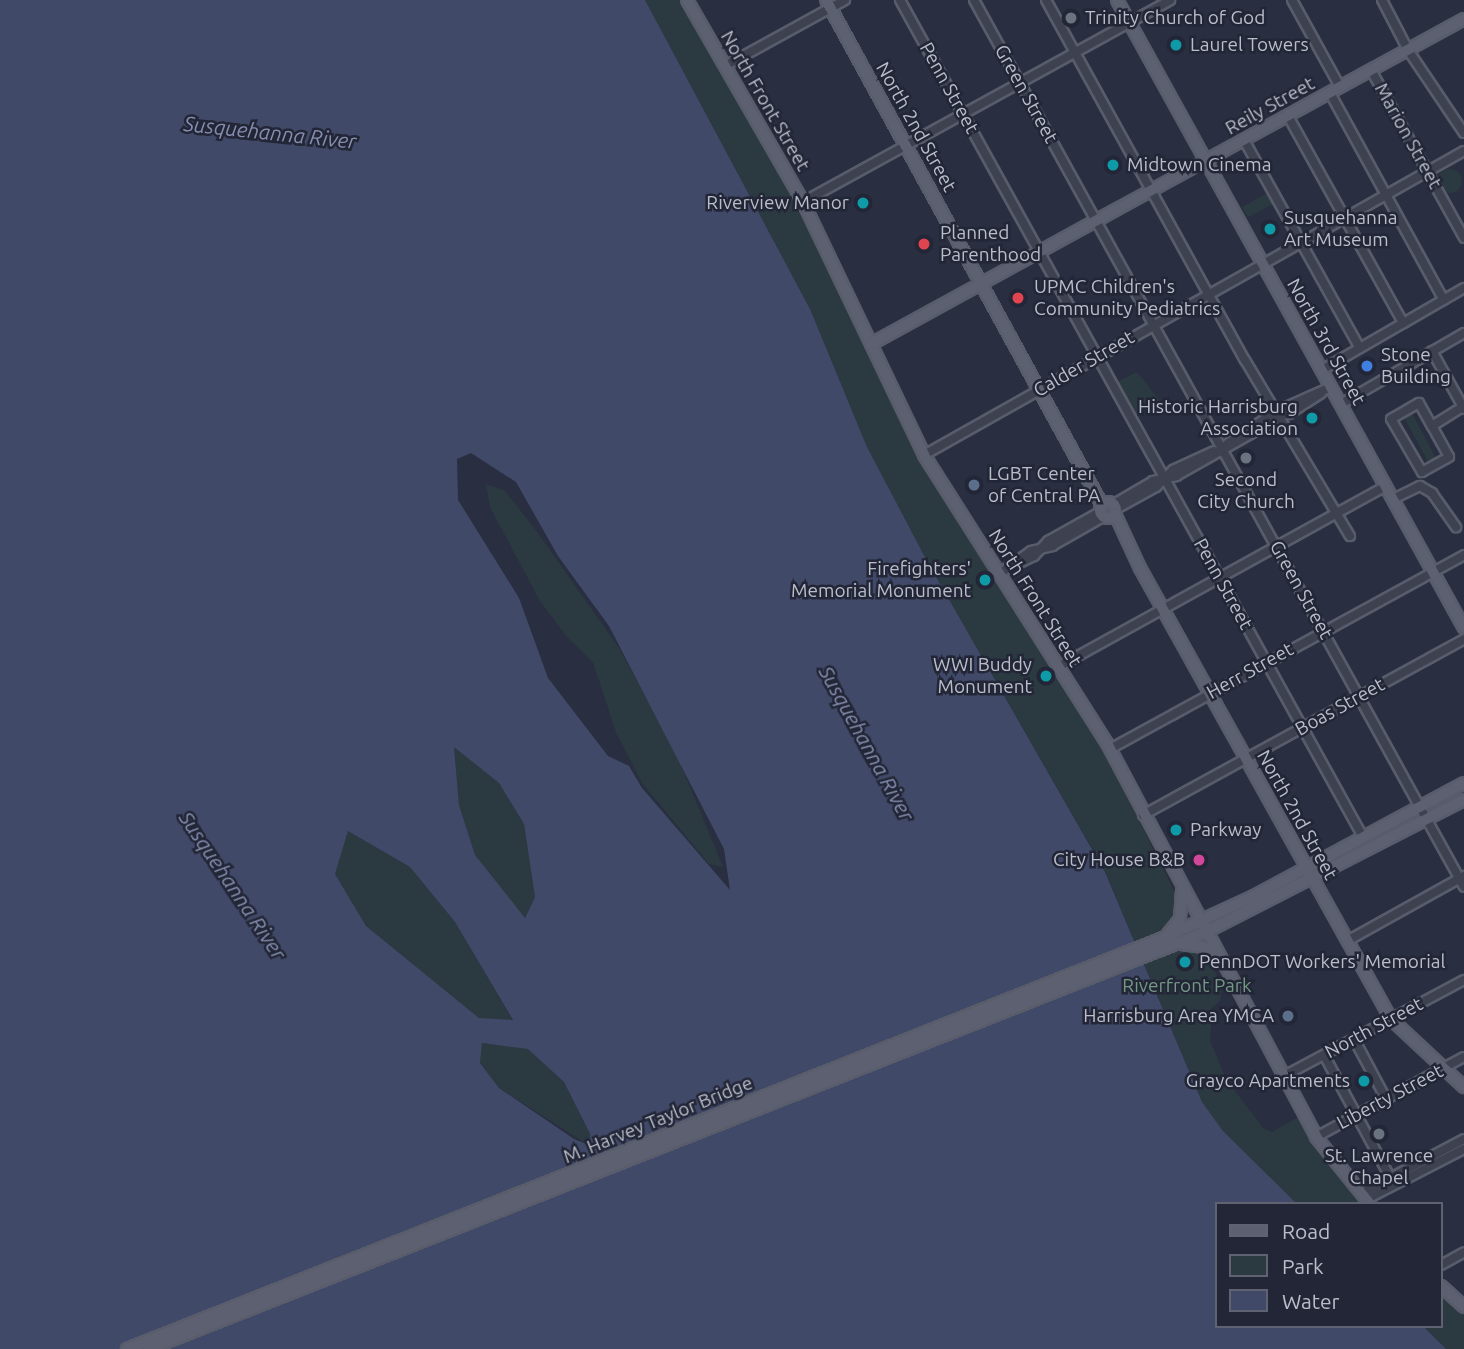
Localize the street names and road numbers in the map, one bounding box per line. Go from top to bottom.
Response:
street label: North Front Street [716,27,814,175]
street label: Penn Street [915,38,983,138]
street label: Green Street [990,41,1062,147]
street label: North 2nd Street [871,58,961,196]
street label: Reily Street [1221,72,1319,140]
street label: Marion Street [1370,79,1446,193]
street label: North 3rd Street [1282,275,1370,409]
street label: Calder Street [1030,326,1138,402]
street label: North Front Street [983,525,1087,671]
street label: Penn Street [1189,534,1257,634]
street label: Green Street [1265,537,1337,643]
street label: Herr Street [1203,638,1297,704]
street label: Boas Street [1291,673,1389,741]
street label: North 2nd Street [1252,746,1342,884]
street label: North Street [1321,993,1427,1063]
street label: Liberty Street [1333,1059,1447,1135]
street label: M. Harvey Taylor Bridge [560,1072,756,1168]

